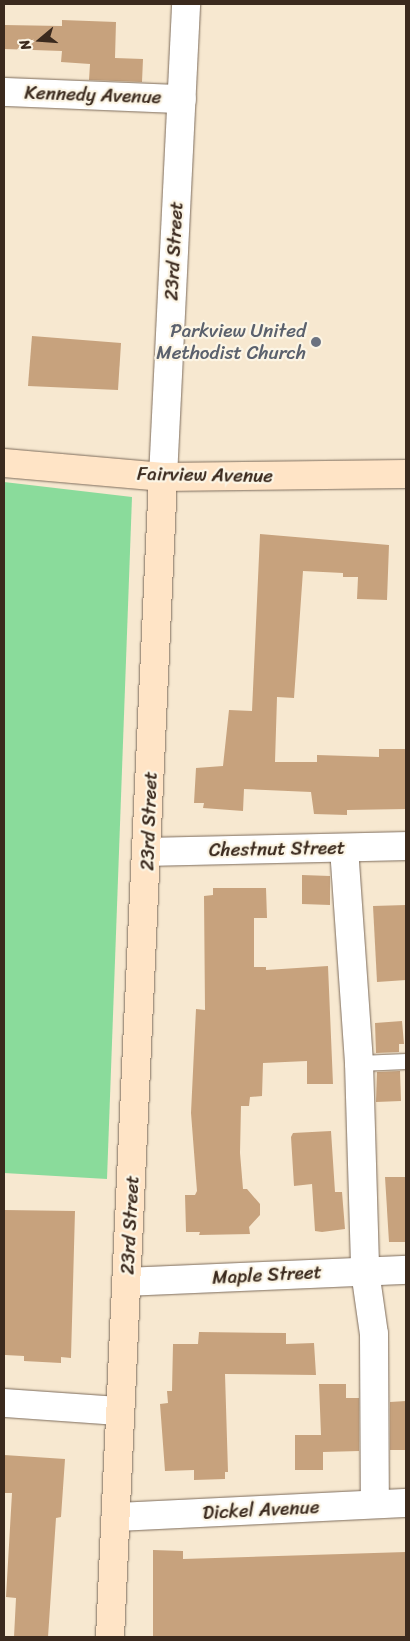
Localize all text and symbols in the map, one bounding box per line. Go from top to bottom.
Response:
north arrow [15,15,65,65]
text: N [12,36,39,53]
street label: Kennedy Avenue [24,81,162,109]
street label: 23rd Street [160,201,188,301]
place label: Parkview United Methodist Church [156,320,306,364]
marker: Parkview United Methodist Church [310,336,322,348]
street label: Fairview Avenue [137,462,273,488]
street label: 23rd Street [136,771,162,871]
street label: Chestnut Street [208,836,346,862]
street label: 23rd Street [116,1175,144,1275]
street label: Maple Street [211,1261,323,1289]
street label: Dickel Avenue [202,1496,320,1524]

